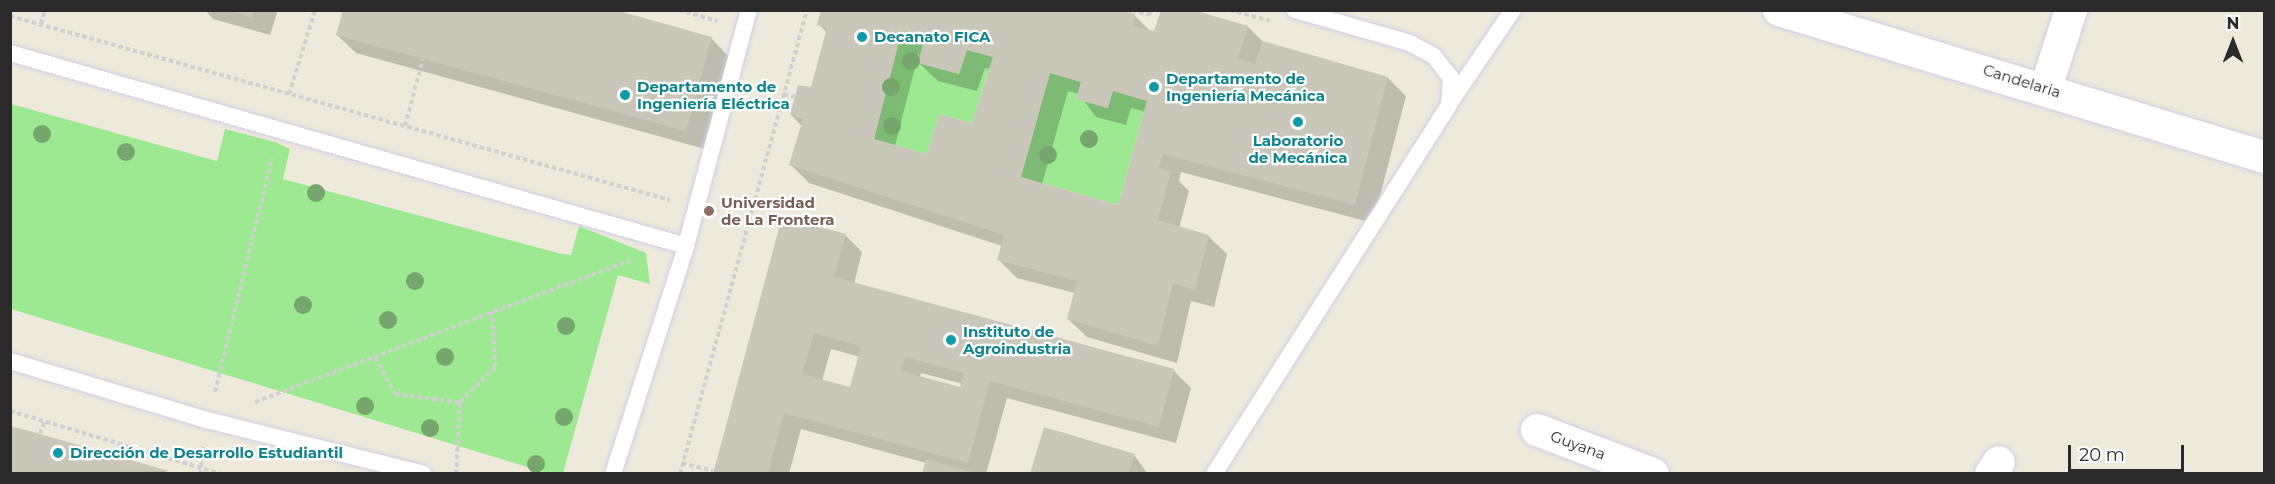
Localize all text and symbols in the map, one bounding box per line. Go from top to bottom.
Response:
north arrow [2203,12,2263,72]
text: N [2227,14,2239,33]
place label: Decanato FICA [874,28,991,46]
marker: Decanato FICA [855,30,869,44]
street label: Candelaria [1981,61,2063,101]
place label: Departamento de Ingeniería Mecánica [1166,69,1325,104]
place label: Departamento de Ingeniería Eléctrica [637,77,790,112]
marker: Departamento de Ingeniería Mecánica [1147,80,1161,94]
marker: Departamento de Ingeniería Eléctrica [618,88,632,102]
marker: Laboratorio de Mecánica [1291,115,1305,129]
place label: Laboratorio de Mecánica [1249,131,1347,166]
place label: Universidad de La Frontera [721,193,835,228]
marker: Universidad de La Frontera [702,204,716,218]
place label: Instituto de Agroindustria [963,322,1071,357]
marker: Instituto de Agroindustria [944,333,958,347]
street label: Guyana [1548,427,1608,463]
scale bar [2071,433,2186,471]
place label: Dirección de Desarrollo Estudiantil [70,444,343,462]
text: 20 m [2079,444,2125,466]
marker: Dirección de Desarrollo Estudiantil [51,446,65,460]

